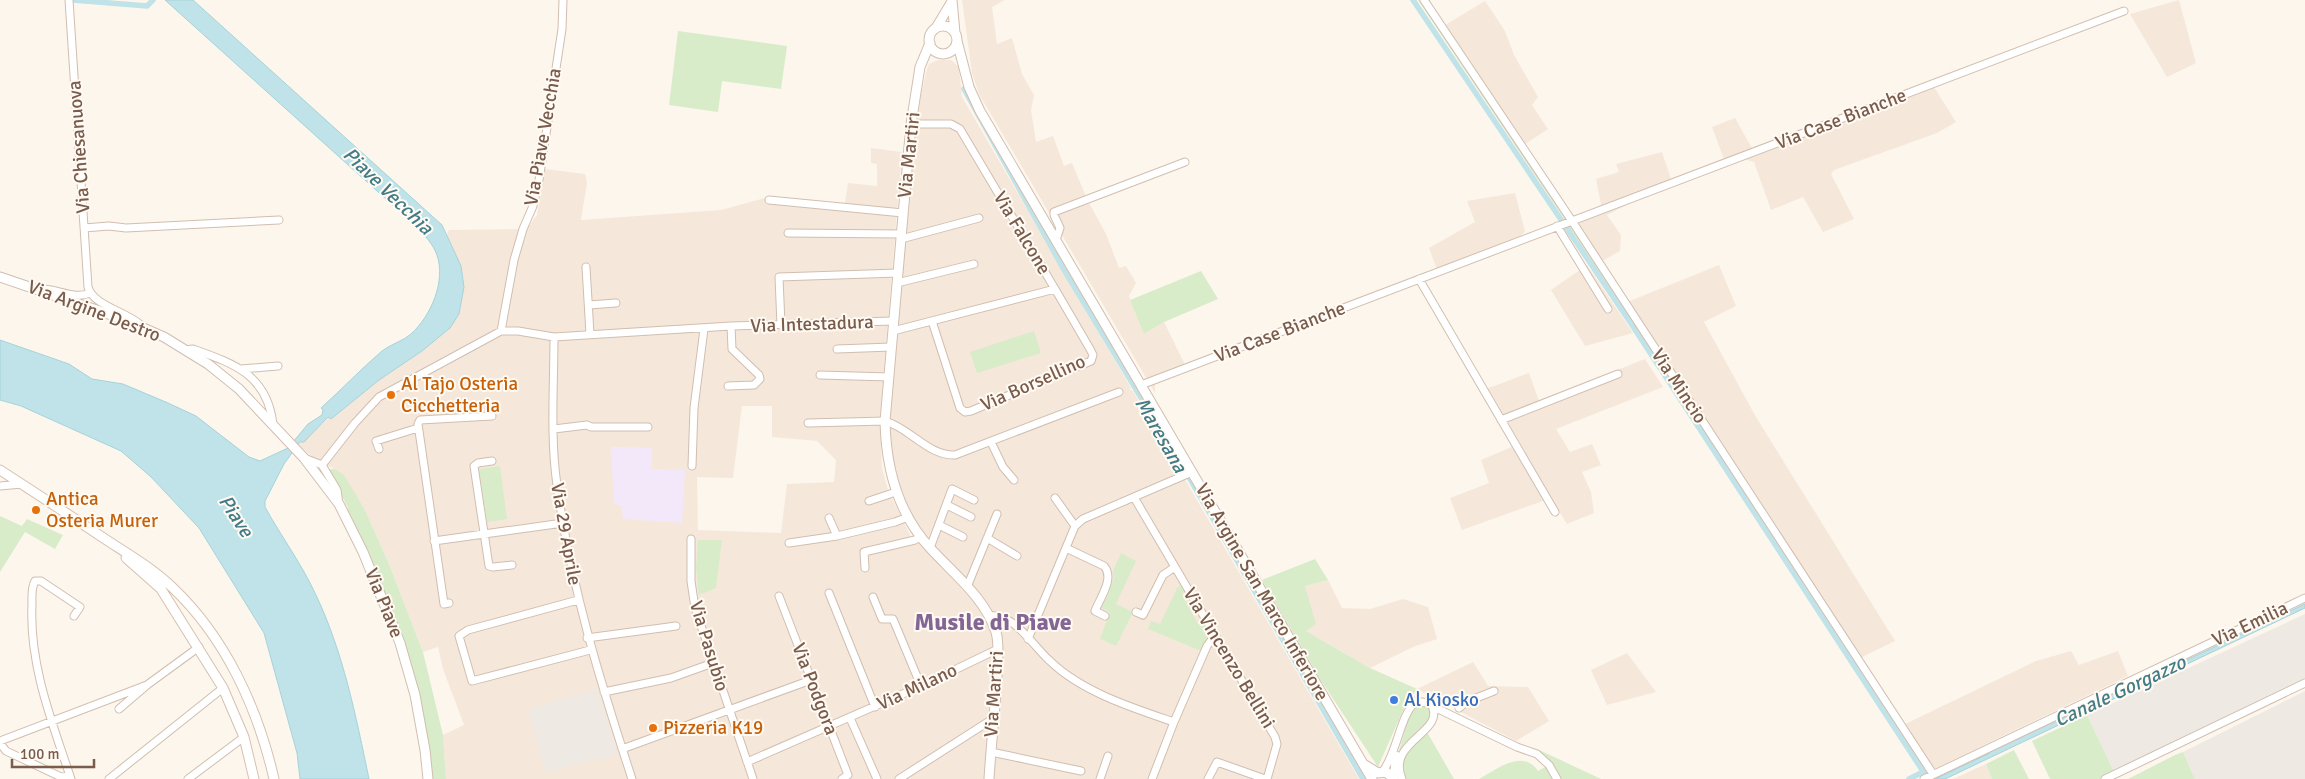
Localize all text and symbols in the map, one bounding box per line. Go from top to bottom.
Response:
street label: Via Piave Vecchia [519,66,567,208]
street label: Via Chiesanuova [62,80,96,214]
street label: Via Case Bianche [1772,83,1910,155]
street label: Via Martiri [893,111,925,199]
water label: Piave Vecchia [338,142,439,241]
street label: Via Falcone [988,187,1056,279]
street label: Via Argine Destro [24,275,164,347]
street label: Via Case Bianche [1211,296,1349,368]
street label: Via Intestadura [750,310,874,338]
street label: Via Mincio [1646,344,1712,428]
street label: Via Borsellino [977,349,1089,417]
place label: Al Tajo Osteria Cicchetteria [401,372,518,418]
marker: Al Tajo Osteria Cicchetteria [385,389,397,401]
water label: Maresana [1129,393,1193,478]
street label: Via Argine San Marco Inferiore [1190,479,1334,705]
street label: Via 29 Aprile [545,481,587,587]
place label: Antica Osteria Murer [46,487,158,533]
water label: Piave [213,490,259,543]
marker: Antica Osteria Murer [30,504,42,516]
street label: Via Piave [359,565,409,641]
street label: Via Vincenzo Bellini [1178,583,1280,733]
street label: Via Emilia [2208,596,2292,652]
street label: Via Pasubio [684,598,734,694]
district label: Musile di Piave [914,607,1072,637]
street label: Via Podgora [787,640,843,738]
water label: Canale Gorgazzo [2050,649,2191,732]
street label: Via Martiri [979,650,1009,738]
street label: Via Milano [873,658,961,716]
place label: Al Kiosko [1404,688,1479,712]
marker: Al Kiosko [1388,694,1400,706]
place label: Pizzeria K19 [663,716,763,740]
marker: Pizzeria K19 [647,722,659,734]
scale bar [12,736,95,768]
text: 100 m [20,745,60,763]

